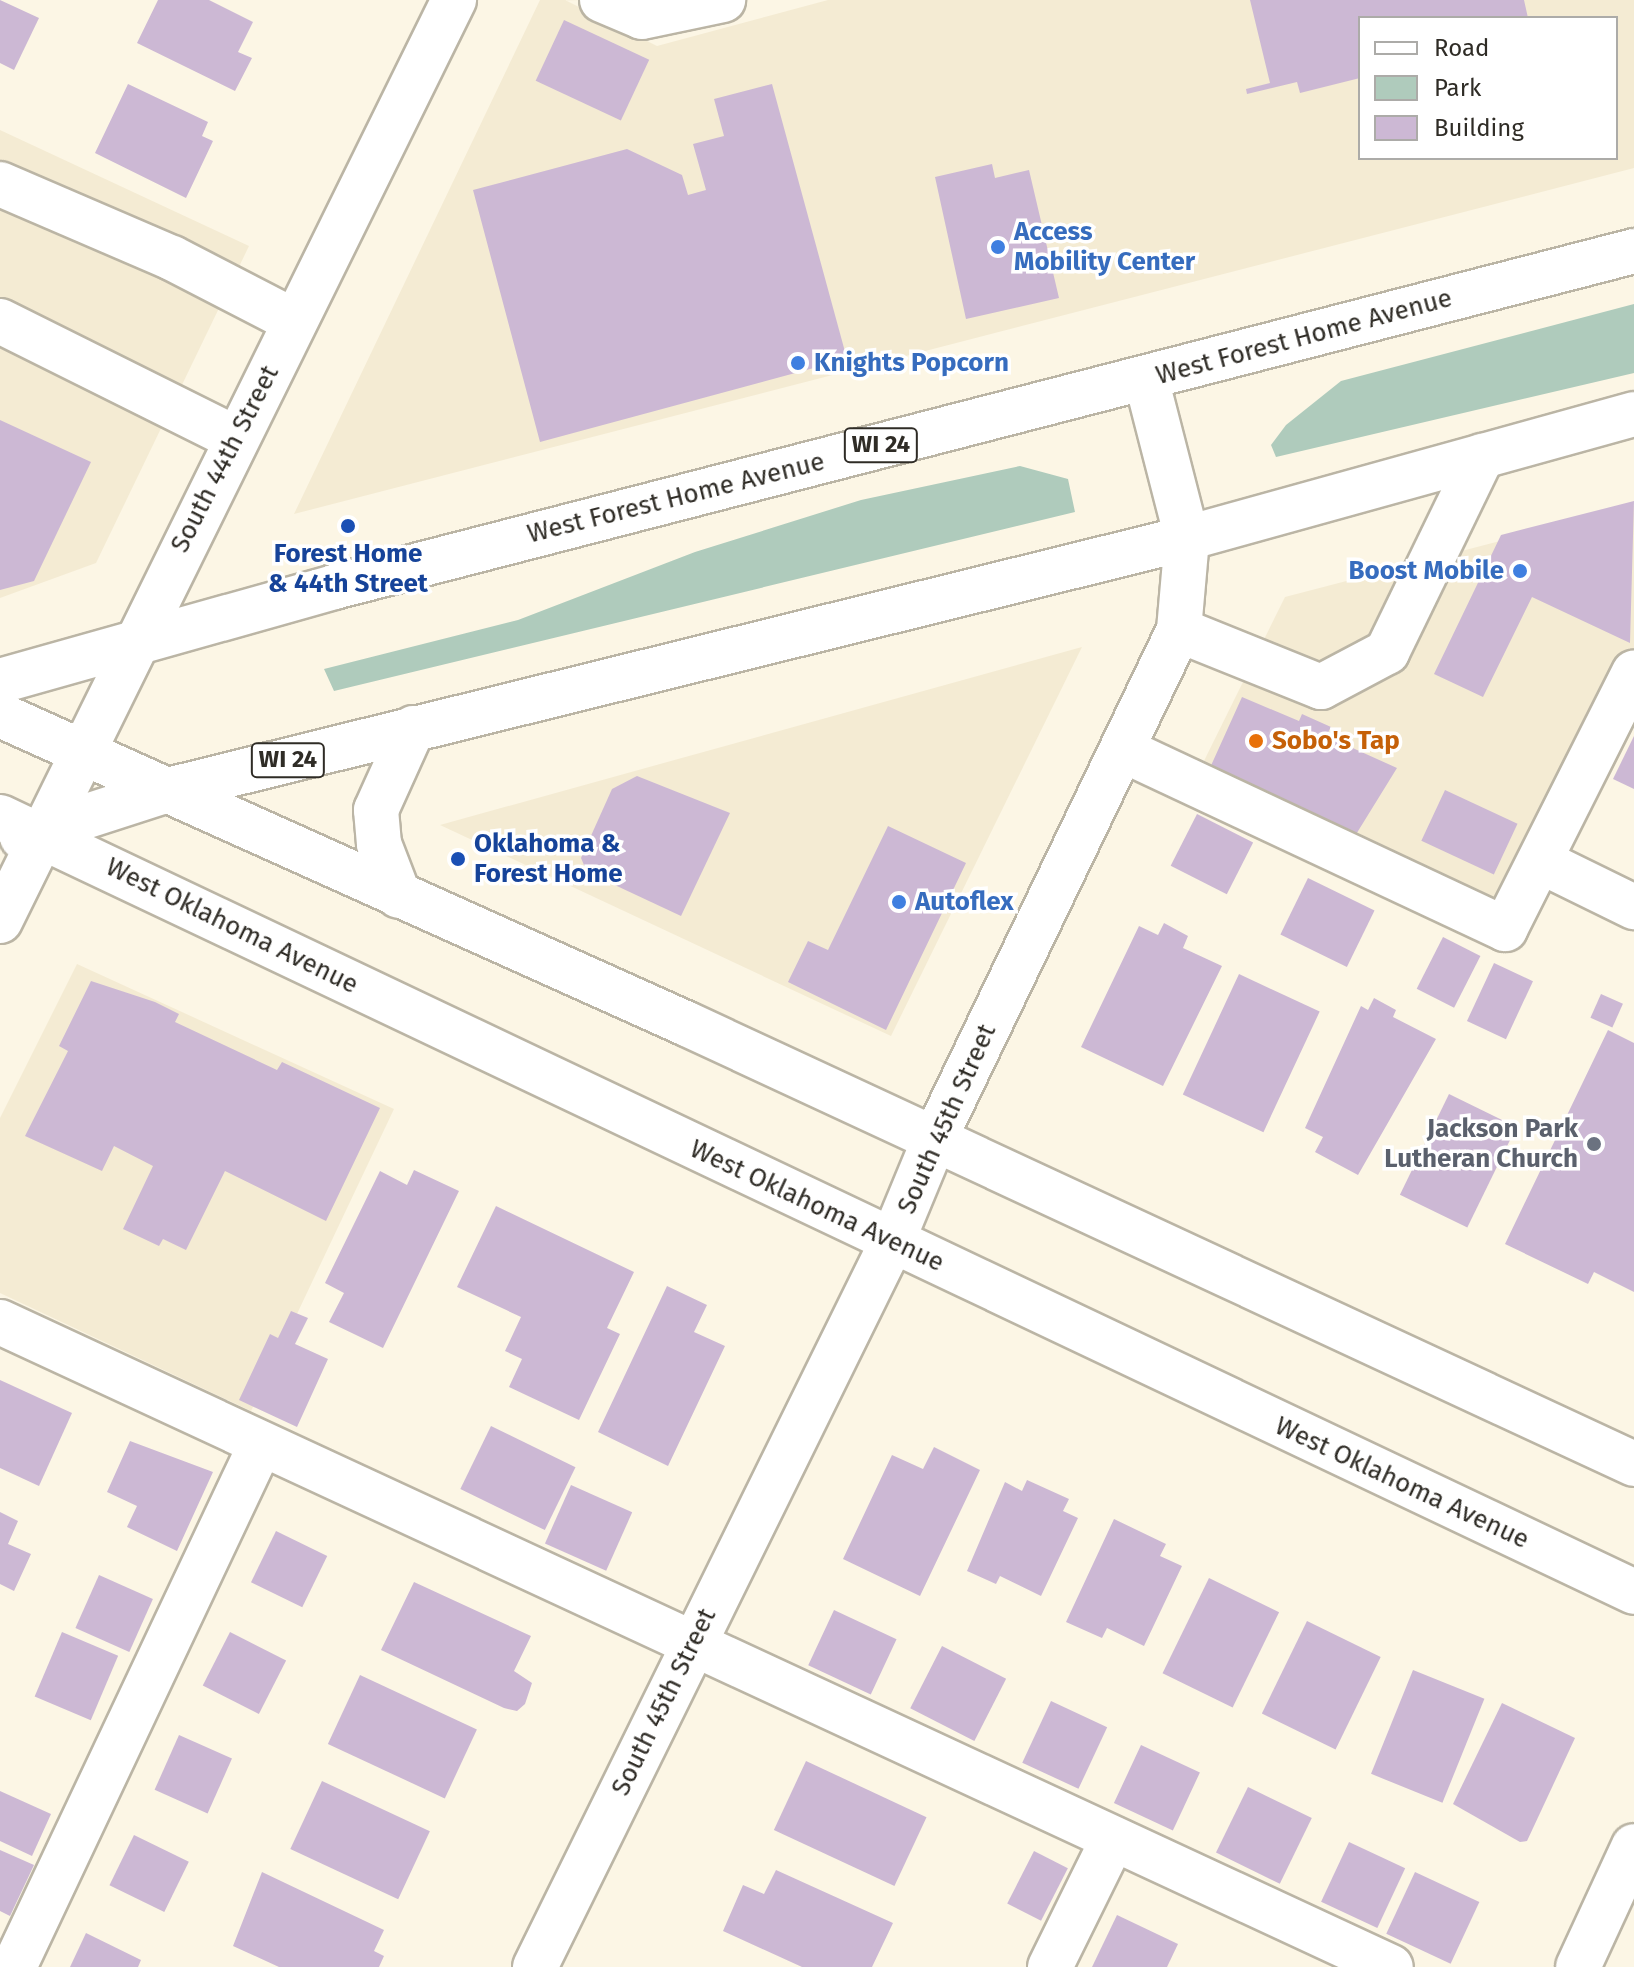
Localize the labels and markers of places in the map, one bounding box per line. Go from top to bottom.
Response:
place label: Access Mobility Center [1014,216,1195,278]
marker: Access Mobility Center [989,238,1007,256]
place label: Knights Popcorn [814,347,1009,379]
marker: Knights Popcorn [789,354,807,372]
marker: Forest Home & 44th Street [339,517,357,535]
place label: Forest Home & 44th Street [268,538,428,600]
place label: Boost Mobile [1348,555,1504,587]
marker: Boost Mobile [1511,562,1529,580]
place label: Sobo's Tap [1272,725,1400,757]
marker: Sobo's Tap [1247,732,1265,750]
place label: Oklahoma & Forest Home [474,828,623,890]
marker: Oklahoma & Forest Home [449,850,467,868]
place label: Autoflex [915,886,1014,918]
marker: Autoflex [890,893,908,911]
place label: Jackson Park Lutheran Church [1384,1113,1578,1174]
marker: Jackson Park Lutheran Church [1585,1135,1603,1153]

